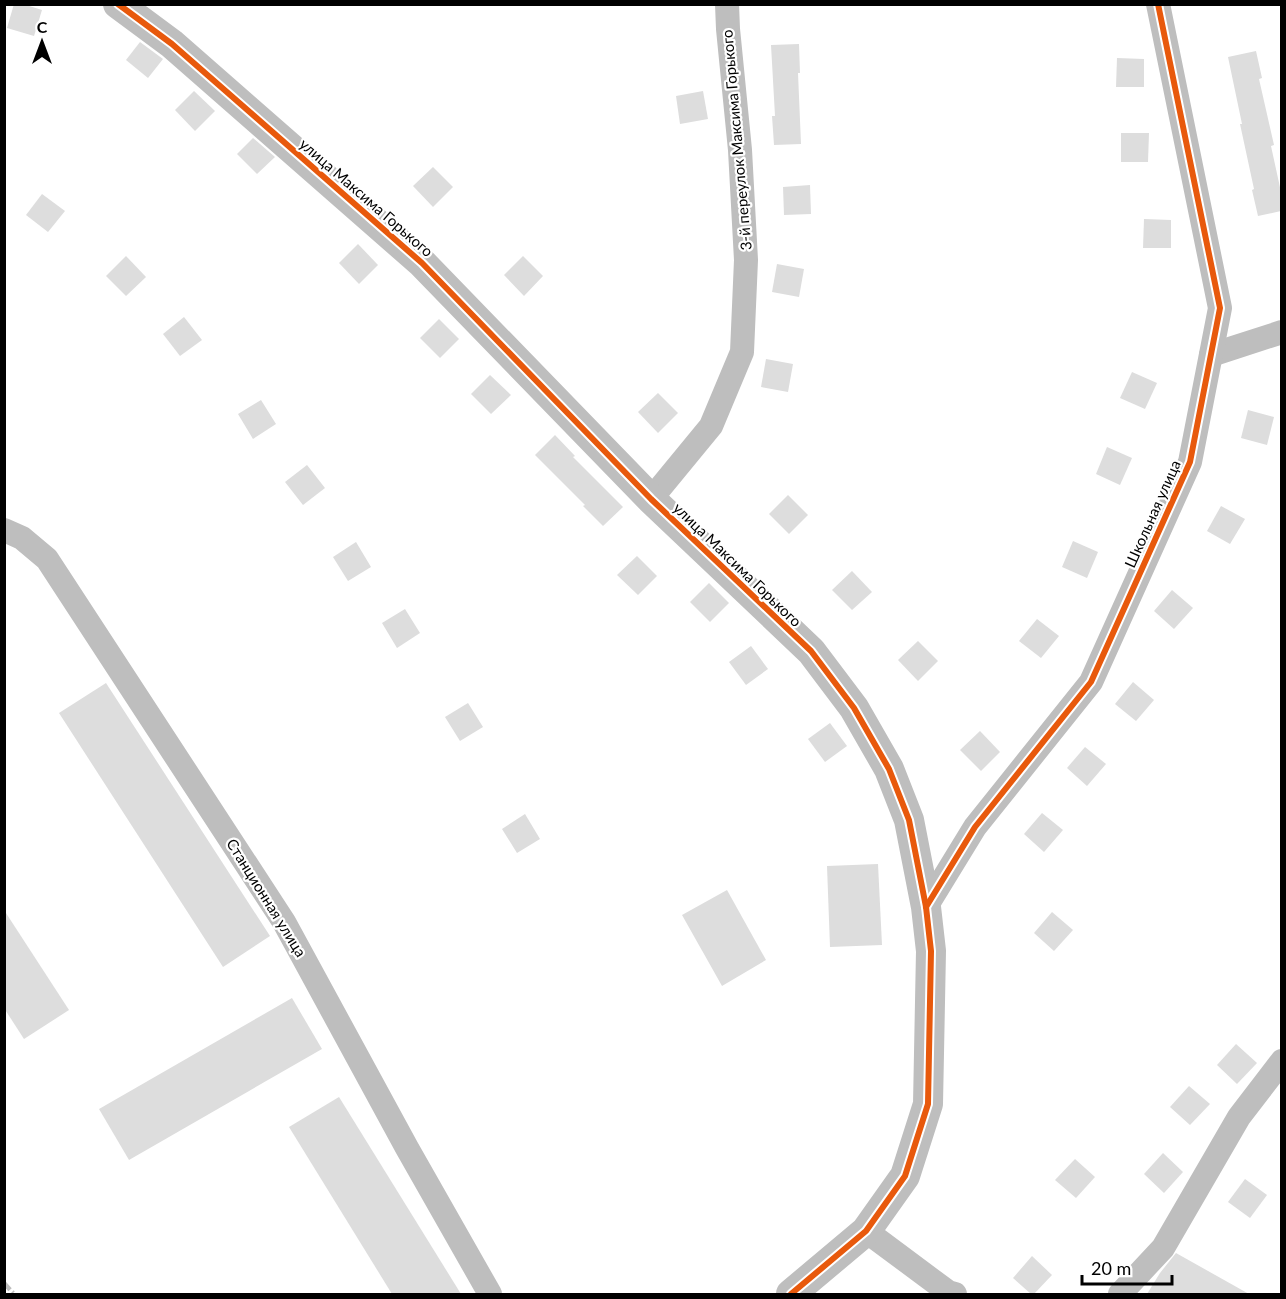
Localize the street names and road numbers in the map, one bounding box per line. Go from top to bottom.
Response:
street label: 3-й переулок Максима Горького [717,29,755,251]
street label: улица Максима Горького [296,134,437,260]
street label: Школьная улица [1120,457,1184,570]
street label: улица Максима Горького [670,498,805,630]
street label: Станционная улица [223,835,310,960]

